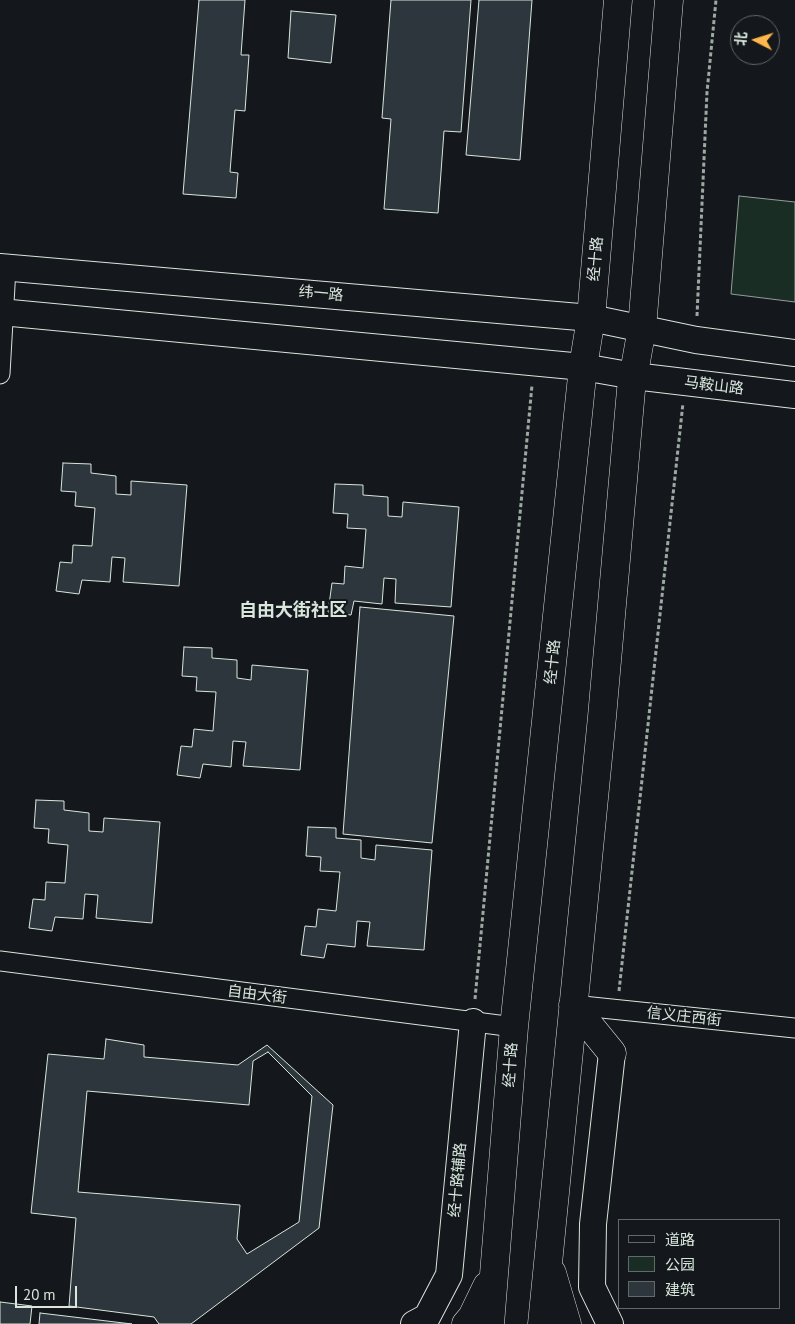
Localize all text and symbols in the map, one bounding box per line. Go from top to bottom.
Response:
north arrow [730,15,780,65]
text: 北 [731,31,751,47]
street label: 经十路 [585,236,607,282]
street label: 纬一路 [298,283,344,305]
street label: 马鞍山路 [683,373,745,399]
district label: 自由大街社区 [239,600,347,622]
street label: 经十路 [542,639,564,685]
street label: 自由大街 [226,982,288,1008]
street label: 信义庄西街 [646,1004,722,1030]
street label: 经十路 [500,1042,522,1088]
street label: 经十路辅路 [446,1142,470,1218]
legend [618,1219,780,1309]
text: 道路 [665,1230,695,1249]
text: 公园 [665,1255,695,1274]
scale bar [18,1276,80,1308]
text: 建筑 [665,1280,695,1299]
text: 20 m [23,1285,56,1304]

